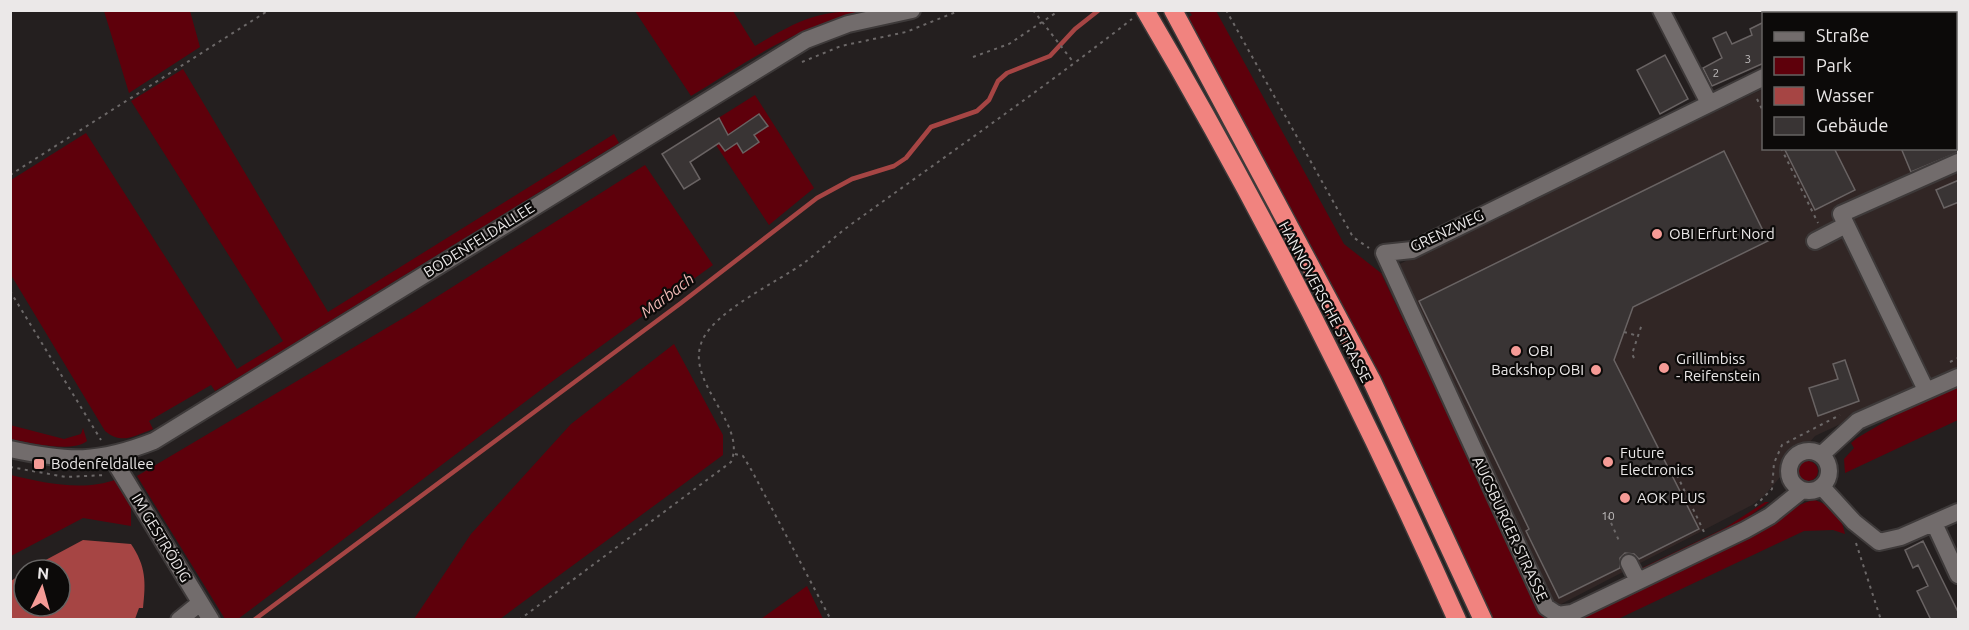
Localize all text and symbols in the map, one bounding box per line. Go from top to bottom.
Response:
legend [1762,12,1957,150]
text: Straße [1816,25,1869,45]
house number: 3 [1745,52,1751,65]
text: Park [1816,55,1852,75]
house number: 2 [1713,66,1719,79]
text: Wasser [1816,85,1874,105]
text: Gebäude [1816,115,1888,135]
street label: BODENFELDALLEE [420,199,537,280]
street label: GRENZWEG [1407,206,1486,255]
street label: HANNOVERSCHE STRASSE [1276,218,1375,385]
place label: OBI Erfurt Nord [1669,225,1775,242]
marker: OBI Erfurt Nord [1650,227,1664,241]
water label: Marbach [637,269,697,321]
place label: OBI [1528,342,1553,359]
marker: OBI [1509,344,1523,358]
place label: Grillimbiss - Reifenstein [1676,350,1760,384]
place label: Backshop OBI [1491,361,1584,378]
marker: Grillimbiss - Reifenstein [1657,361,1671,375]
marker: Backshop OBI [1589,363,1603,377]
place label: Future Electronics [1620,444,1694,478]
street label: AUGSBURGER STRASSE [1469,454,1552,604]
place label: Bodenfeldallee [51,455,154,472]
marker: Future Electronics [1601,455,1615,469]
marker: Bodenfeldallee [32,457,46,471]
place label: AOK PLUS [1637,489,1706,506]
street label: IM GESTRÖDIG [128,490,195,585]
marker: AOK PLUS [1618,491,1632,505]
house number: 10 [1601,509,1615,522]
north arrow [12,558,72,618]
text: N [37,564,50,583]

